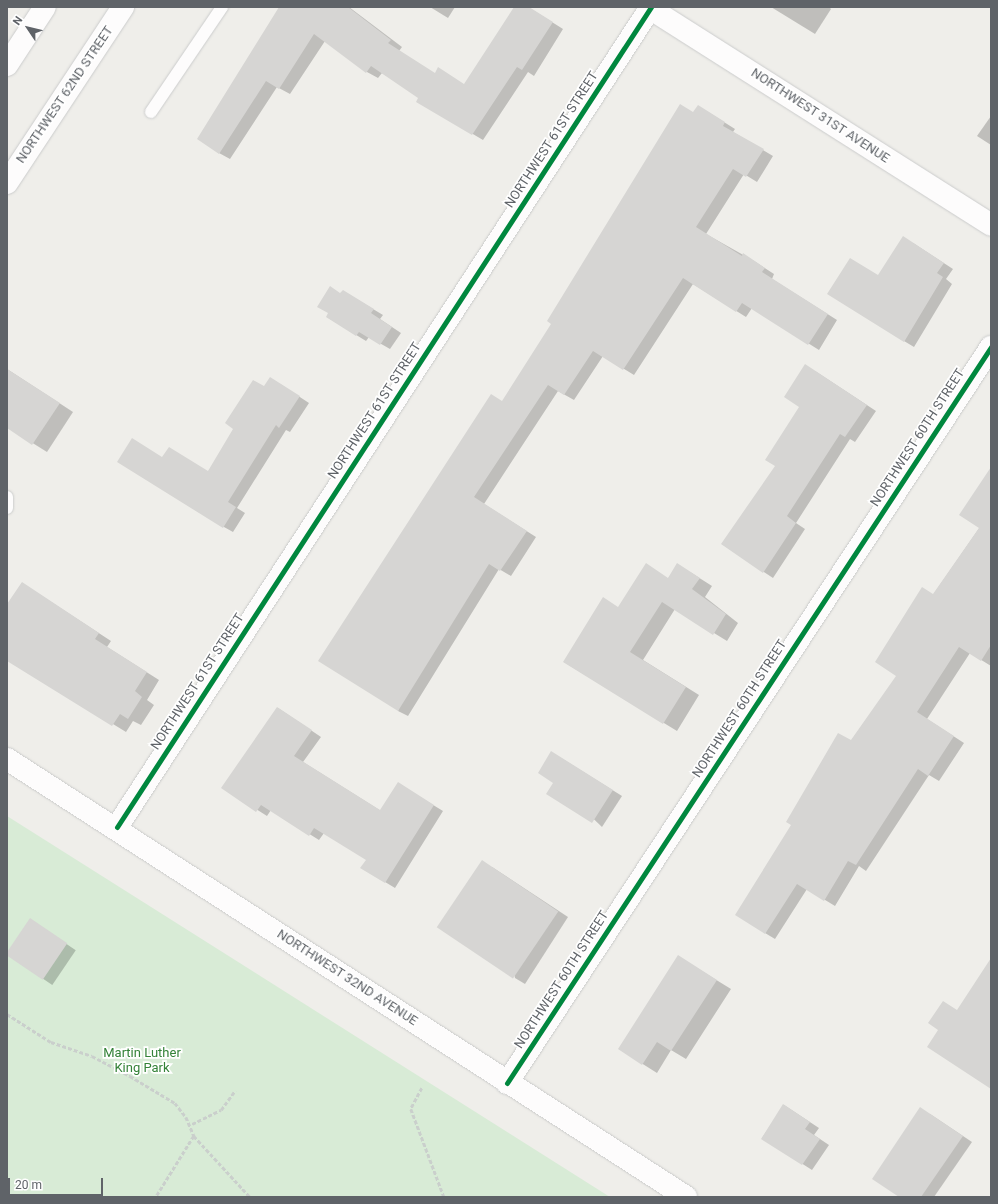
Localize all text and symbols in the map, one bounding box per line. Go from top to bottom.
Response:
north arrow [8,8,48,48]
text: N [10,14,25,28]
street label: NORTHWEST 62ND STREET [13,23,117,167]
street label: NORTHWEST 31ST AVENUE [748,65,892,167]
street label: NORTHWEST 61ST STREET [502,69,602,211]
street label: NORTHWEST 61ST STREET [325,340,425,482]
street label: NORTHWEST 60TH STREET [868,366,968,510]
street label: NORTHWEST 61ST STREET [148,611,248,753]
street label: NORTHWEST 60TH STREET [690,637,790,781]
street label: NORTHWEST 60TH STREET [512,908,612,1052]
street label: NORTHWEST 32ND AVENUE [274,927,420,1029]
park label: Martin Luther King Park [103,1046,181,1077]
scale bar [10,1170,105,1196]
text: 20 m [15,1178,42,1192]

